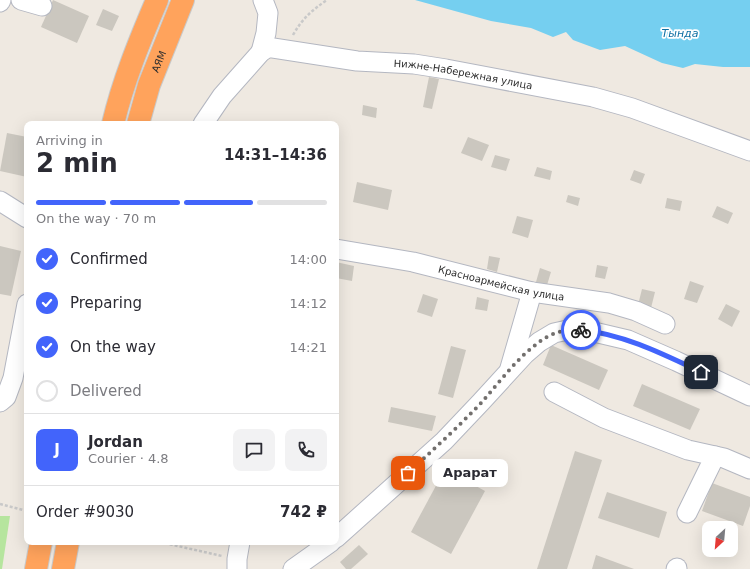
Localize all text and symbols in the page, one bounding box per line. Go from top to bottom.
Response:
water label: Тында [662,27,699,40]
street label: АЯМ [149,49,168,74]
street label: Нижне-Набережная улица [394,57,533,91]
text: Arriving in [36,133,103,148]
text: 14:31–14:36 [224,146,327,164]
text: 2 min [36,148,118,178]
text: On the way · 70 m [36,211,156,226]
icon: check [36,248,58,270]
text: Confirmed [70,250,148,268]
text: 14:00 [290,252,327,267]
street label: Красноармейская улица [437,263,565,302]
icon: check [36,292,58,314]
text: Preparing [70,294,142,312]
text: 14:12 [290,296,327,311]
courier [561,310,601,350]
icon: bike [570,319,592,341]
icon: check [36,336,58,358]
text: On the way [70,338,156,356]
text: 14:21 [290,340,327,355]
pin [684,355,718,389]
icon: home [690,361,712,383]
text: Delivered [70,382,142,400]
button: chat [233,429,275,471]
button: phone [285,429,327,471]
text: Jordan [88,433,143,451]
text: J [54,441,60,459]
text: Courier · 4.8 [88,451,169,466]
pin [391,456,425,490]
callout: Арарат [432,459,508,487]
icon: bag [397,462,419,484]
text: Арарат [443,465,497,480]
text: Order #9030 [36,503,134,521]
text: 742 ₽ [280,503,327,521]
north arrow [702,521,738,557]
map controls [702,521,738,557]

